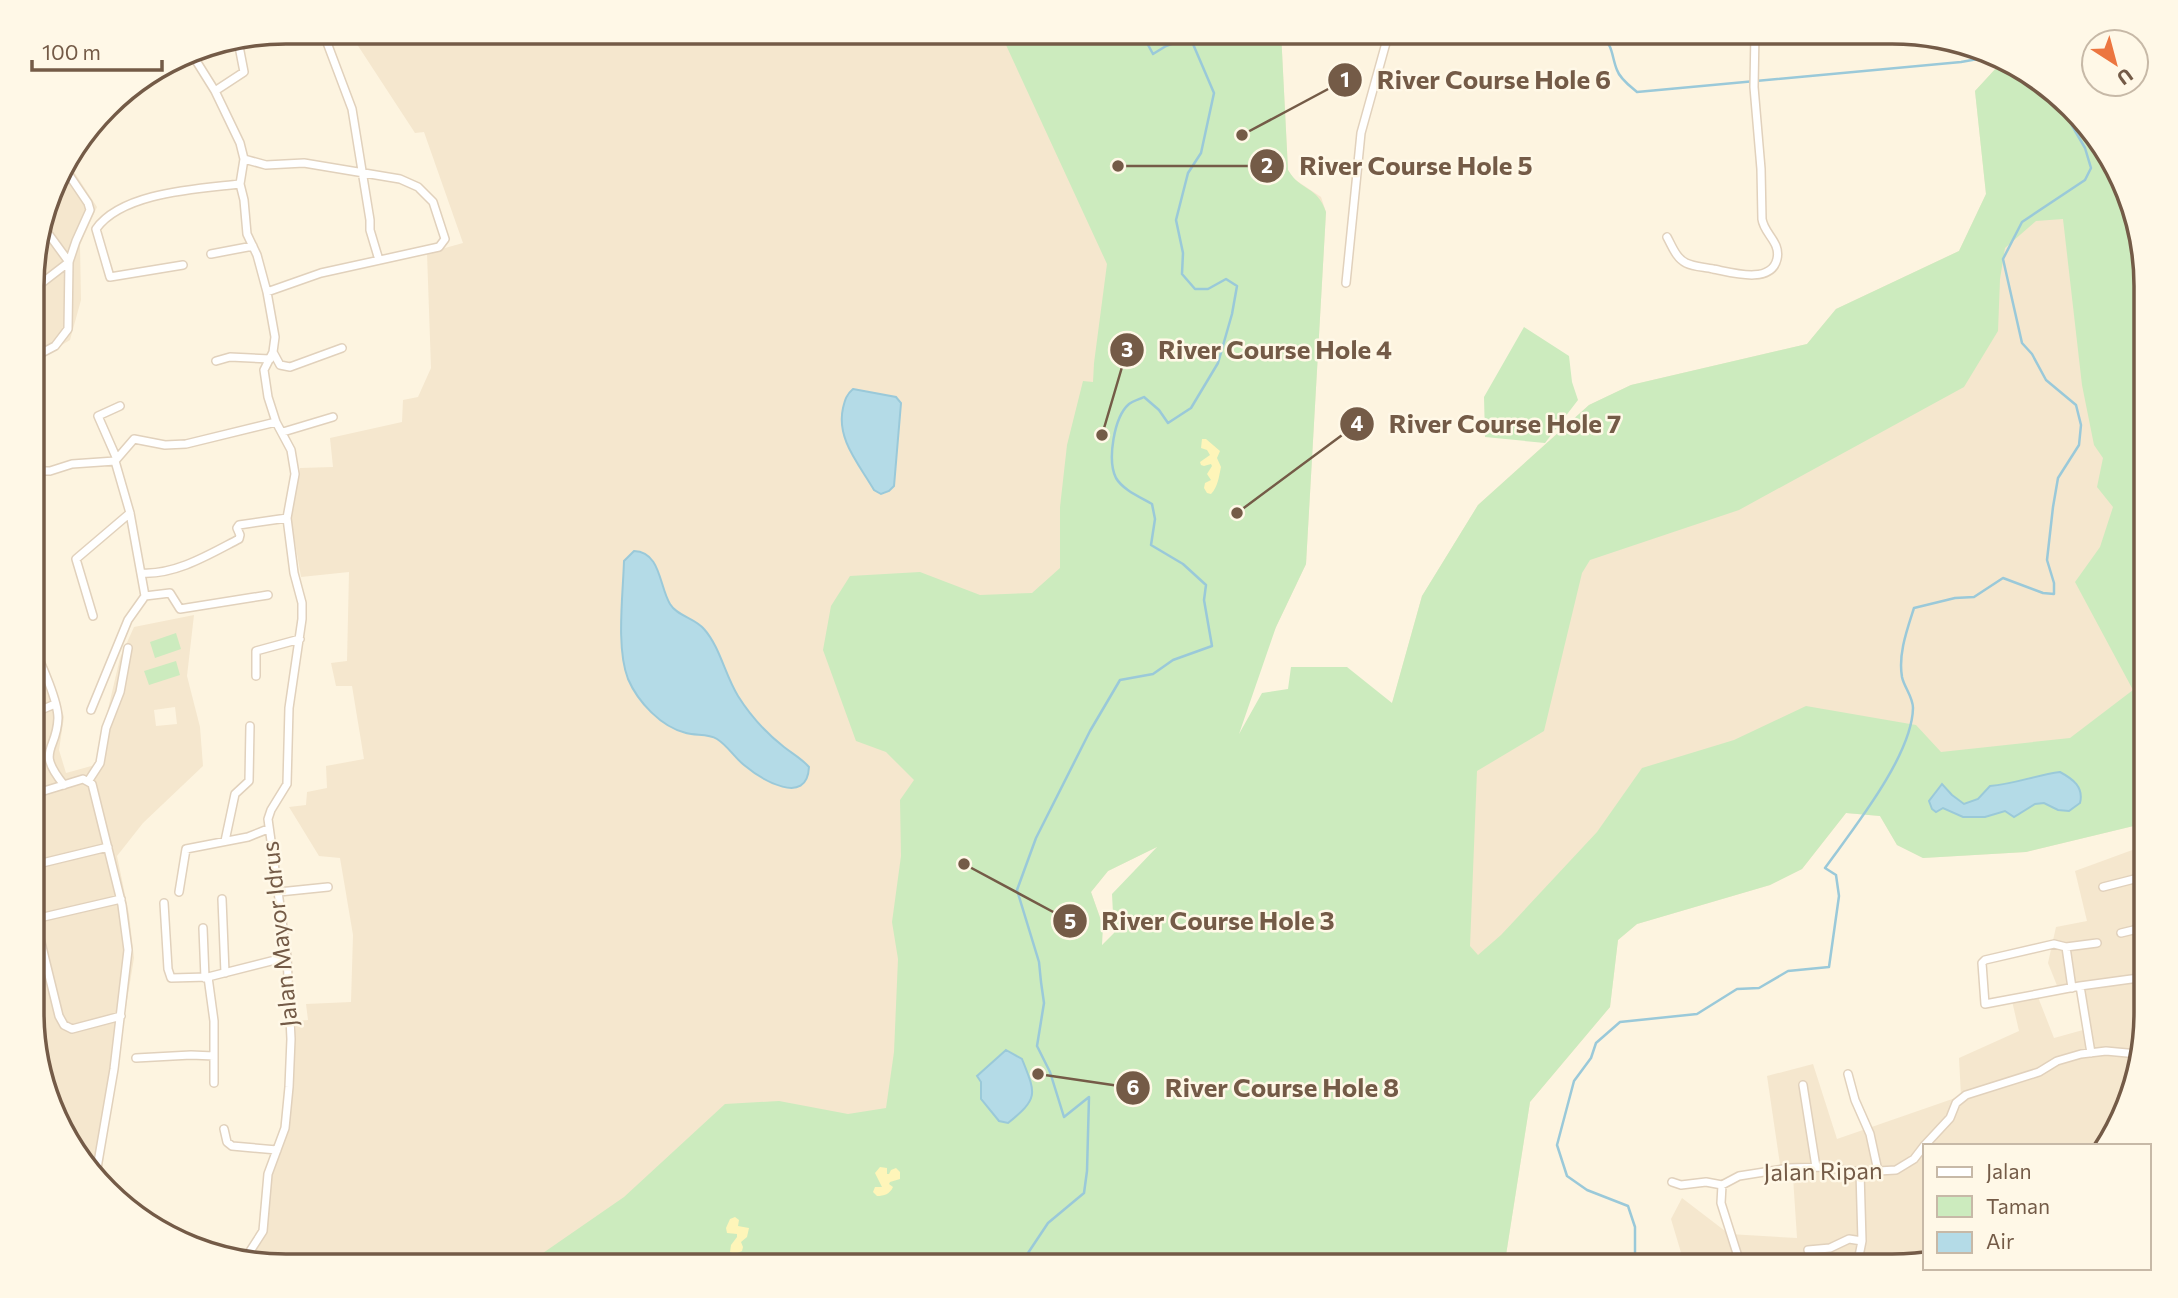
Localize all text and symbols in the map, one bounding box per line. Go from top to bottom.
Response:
scale bar [32,28,161,72]
north arrow [2080,28,2150,98]
text: 100 m [42,39,101,64]
callout: River Course Hole 6 [1328,56,1625,103]
text: River Course Hole 6 [1377,63,1611,94]
text: U [2113,64,2138,91]
text: 1 [1340,66,1350,91]
callout: River Course Hole 5 [1250,142,1546,189]
text: River Course Hole 5 [1299,149,1533,180]
text: 2 [1261,152,1273,177]
callout: River Course Hole 4 [1109,326,1406,373]
text: River Course Hole 4 [1158,333,1392,364]
text: 3 [1121,336,1133,361]
callout: River Course Hole 7 [1340,400,1635,447]
text: River Course Hole 7 [1389,407,1621,438]
text: 4 [1351,410,1364,435]
street label: Jalan Mayor Idrus [254,840,303,1028]
callout: River Course Hole 3 [1052,898,1349,945]
text: River Course Hole 3 [1101,904,1335,935]
text: 5 [1064,908,1076,933]
callout: River Course Hole 8 [1116,1065,1413,1112]
text: River Course Hole 8 [1165,1071,1399,1102]
text: 6 [1127,1074,1140,1099]
legend [1923,1144,2150,1270]
street label: Jalan Ripan [1763,1155,1883,1186]
text: Jalan [1986,1158,2031,1183]
text: Taman [1986,1193,2050,1218]
text: Air [1986,1228,2014,1253]

